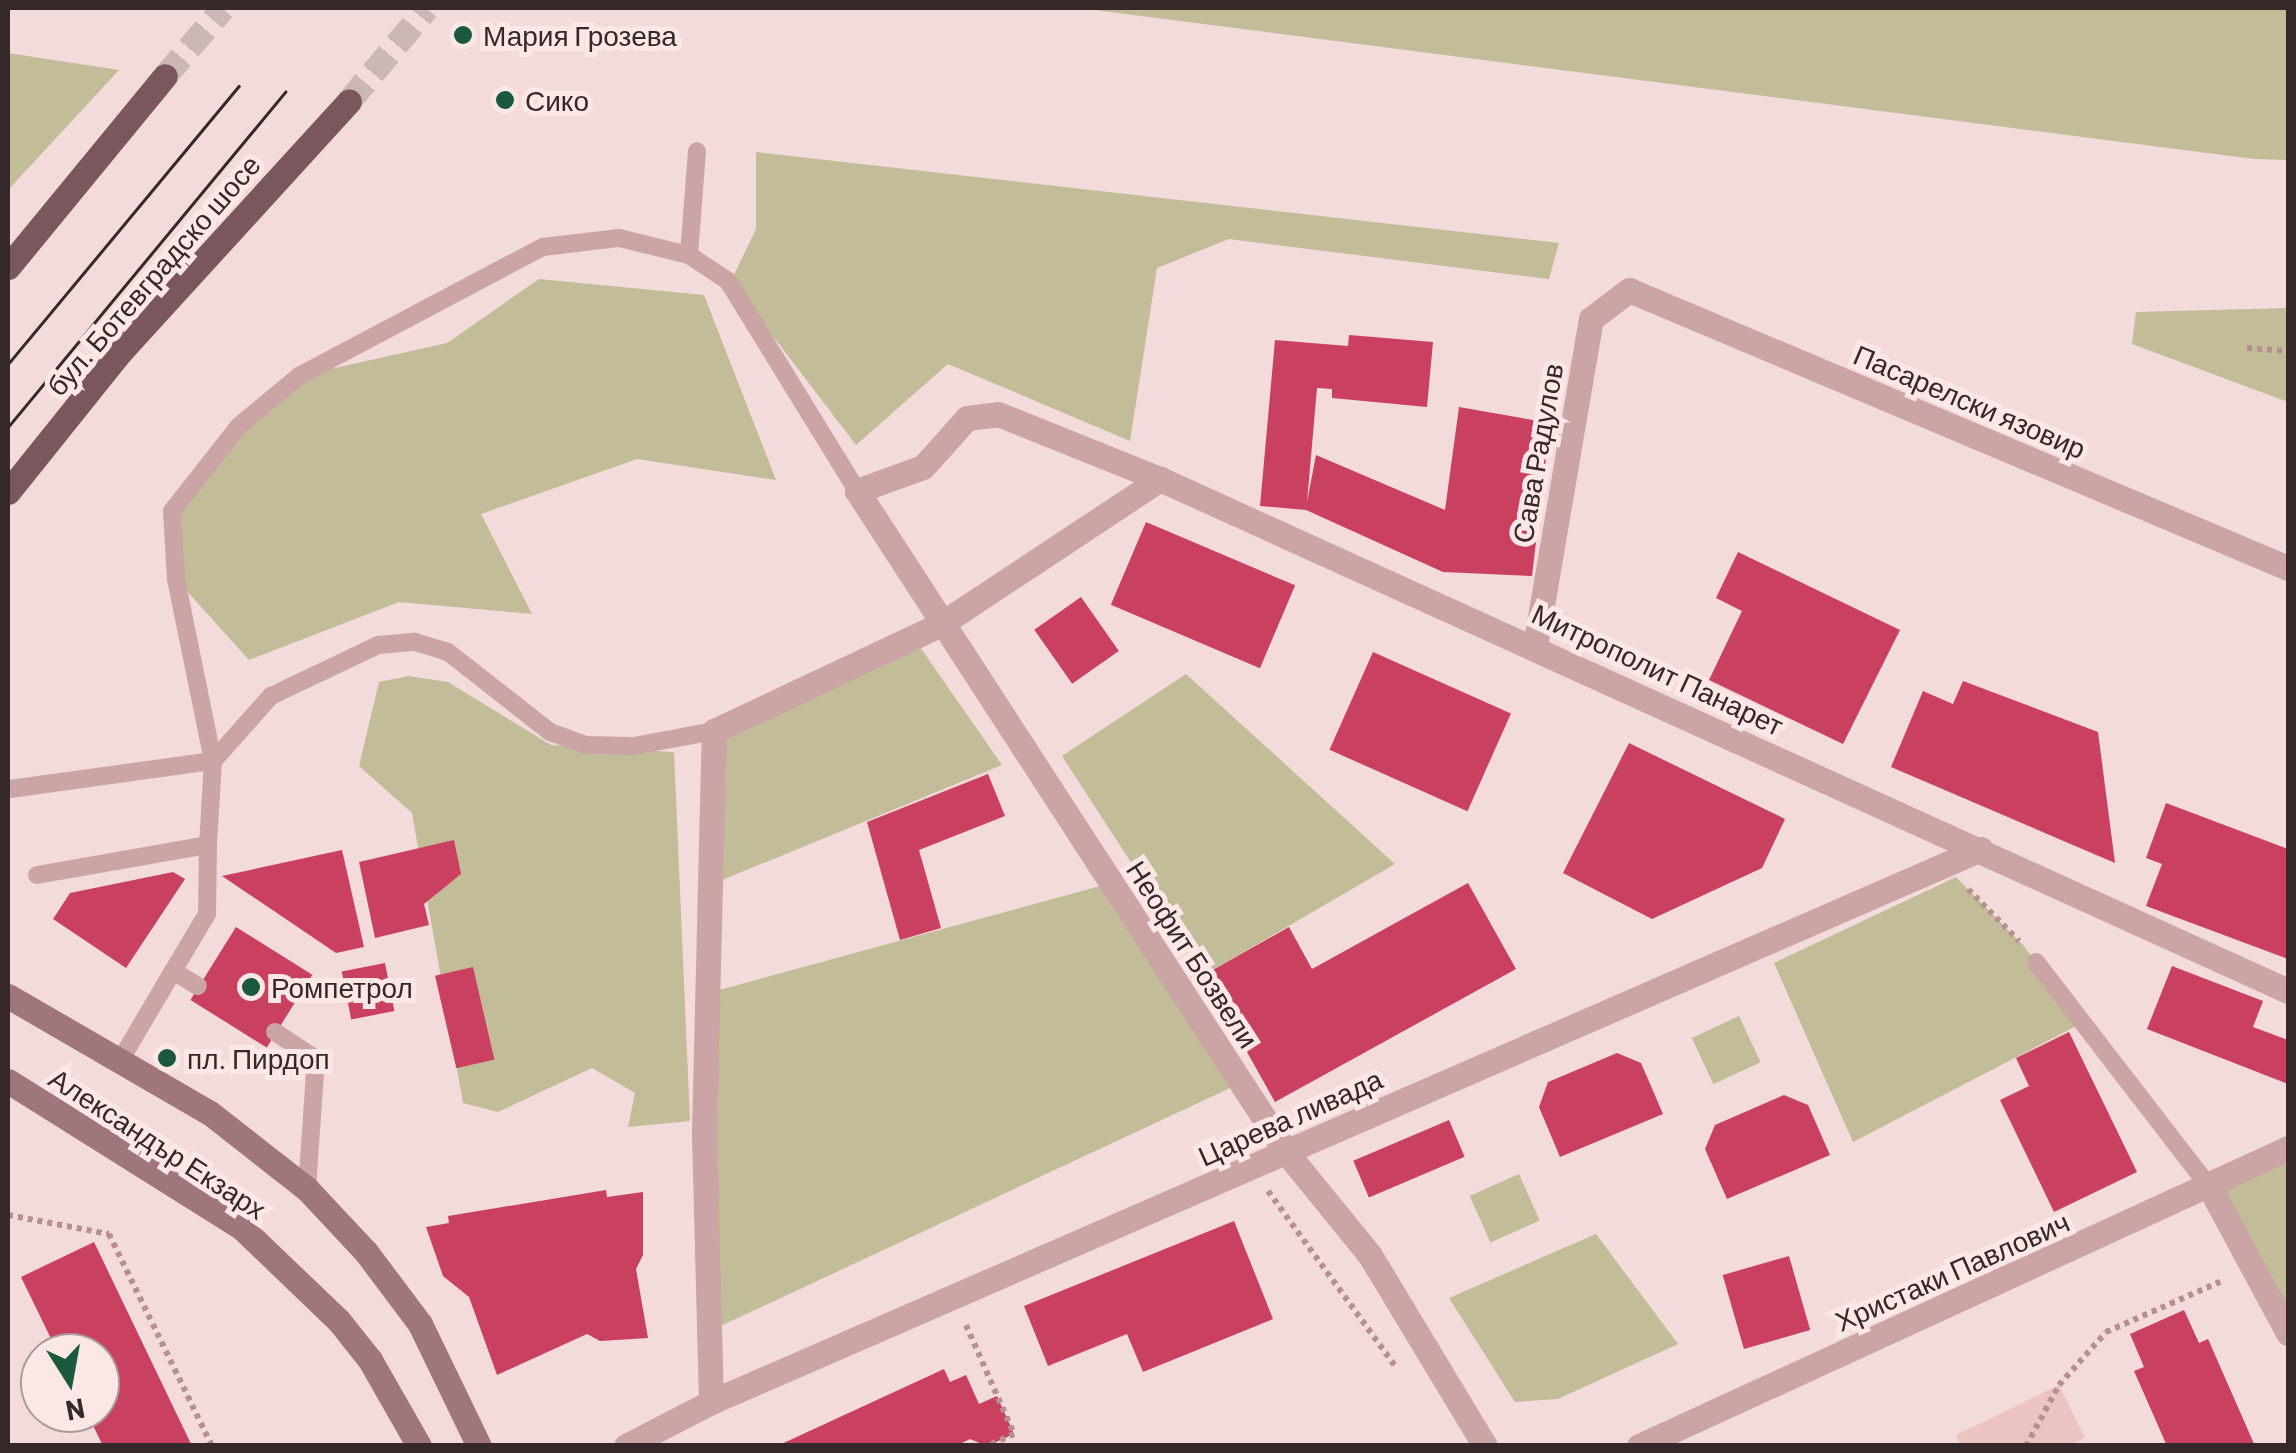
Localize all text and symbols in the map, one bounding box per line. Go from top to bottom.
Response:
place label: Мария Грозева [483,18,677,52]
marker: Мария Грозева [452,24,474,46]
place label: Сико [525,83,589,117]
marker: Сико [494,89,516,111]
street label: бул. Ботевградско шосе [39,148,267,402]
street label: Пасарелски язовир [1849,337,2091,465]
street label: Сава Радулов [1505,360,1569,546]
street label: Митрополит Панарет [1527,596,1789,742]
street label: Неофит Бозвели [1120,854,1266,1054]
place label: Ромпетрол [271,970,413,1004]
marker: Ромпетрол [240,976,262,998]
place label: пл. Пирдоп [187,1041,330,1075]
marker: пл. Пирдоп [156,1047,178,1069]
street label: Александър Екзарх [43,1060,273,1226]
street label: Царева ливада [1193,1061,1387,1173]
street label: Христаки Павлович [1830,1204,2074,1338]
north arrow [20,1333,120,1433]
text: N [63,1392,88,1429]

